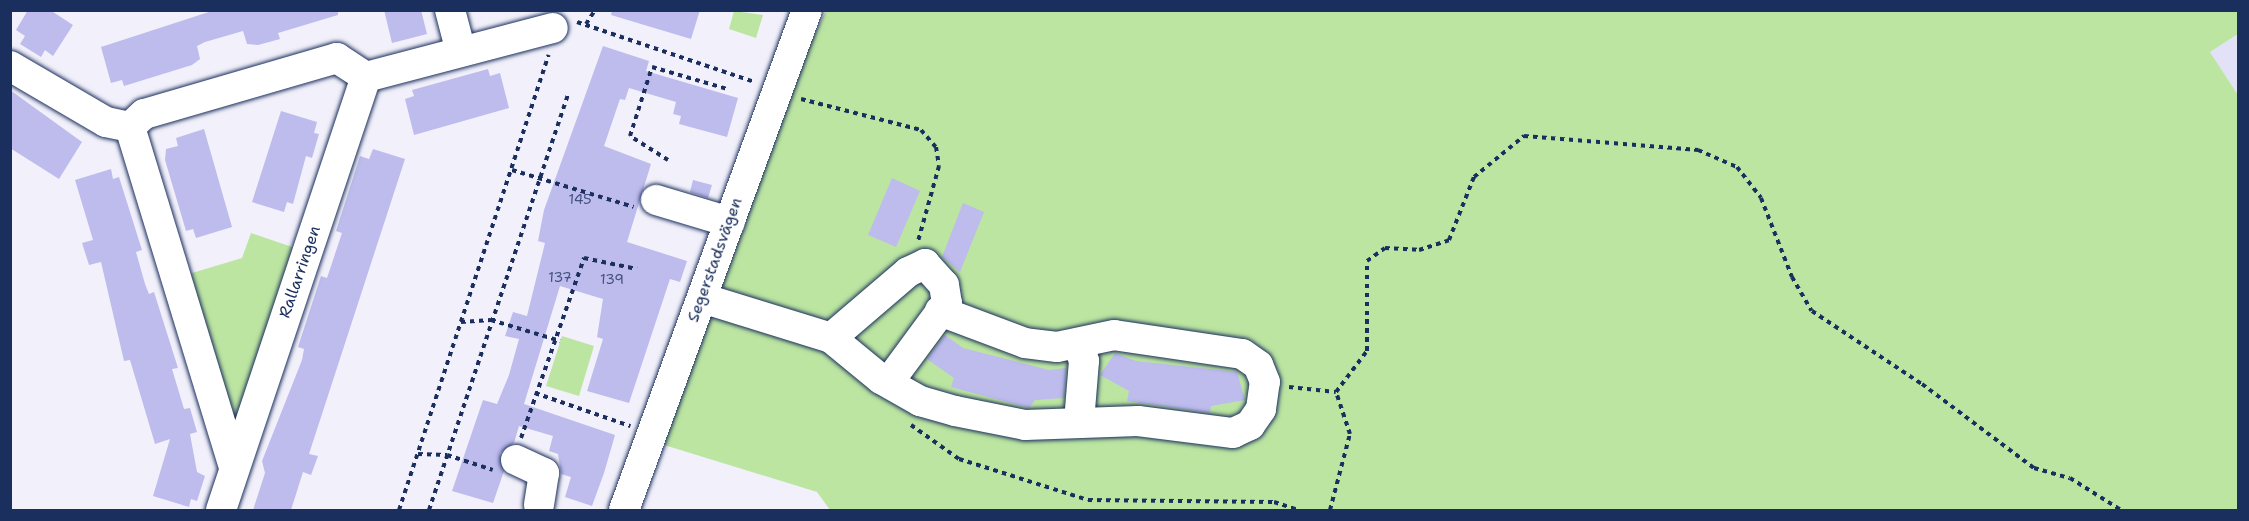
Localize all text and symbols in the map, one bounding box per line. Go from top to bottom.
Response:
house number: 145 [568,191,592,207]
street label: Segerstadsvägen [684,195,746,325]
street label: Rallarringen [275,223,325,321]
house number: 137 [548,269,572,285]
house number: 139 [600,271,624,287]

